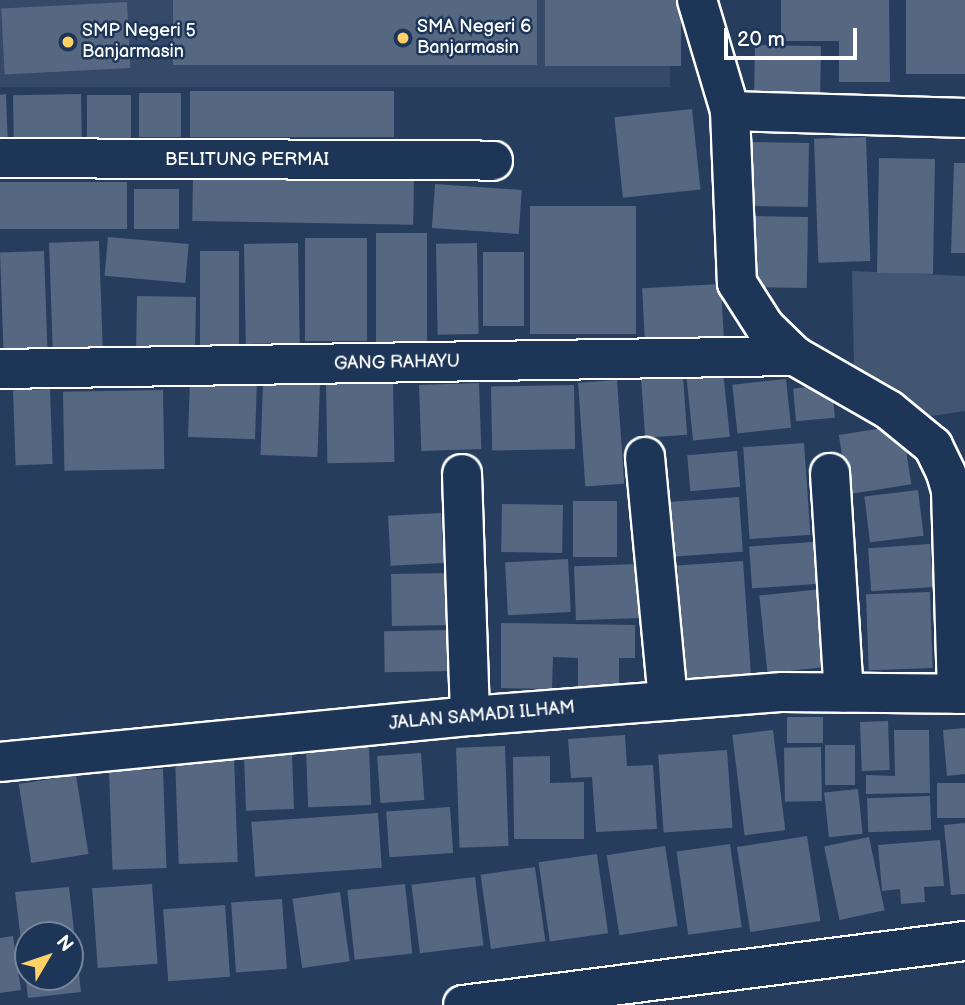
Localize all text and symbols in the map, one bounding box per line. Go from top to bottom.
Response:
scale bar [727,14,860,58]
place label: SMA Negeri 6 Banjarmasin [417,17,531,60]
place label: SMP Negeri 5 Banjarmasin [82,21,196,64]
text: 20 m [737,27,785,52]
marker: SMA Negeri 6 Banjarmasin [395,30,411,46]
marker: SMP Negeri 5 Banjarmasin [60,34,76,50]
street label: BELITUNG PERMAI [165,149,329,171]
street label: GANG RAHAYU [334,351,460,375]
street label: JALAN SAMADI ILHAM [388,697,576,735]
north arrow [14,921,84,991]
text: N [51,931,78,957]

